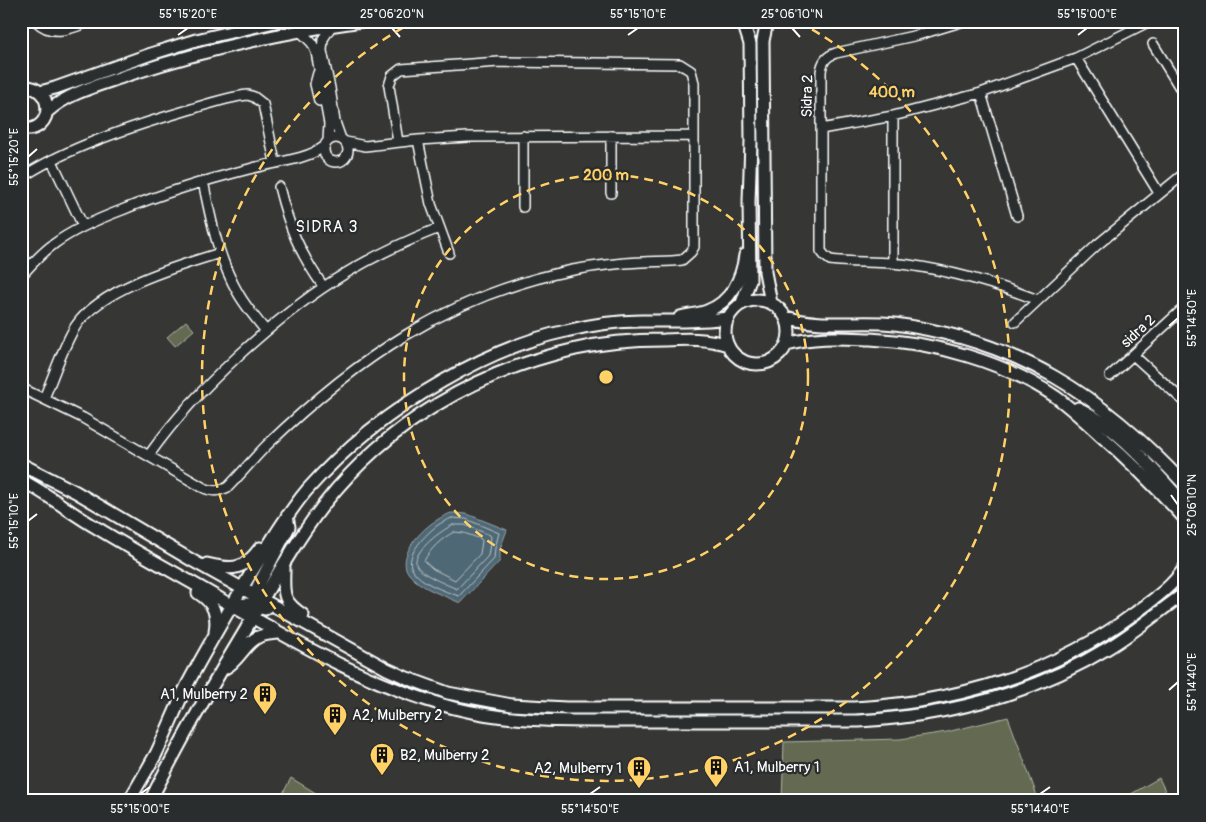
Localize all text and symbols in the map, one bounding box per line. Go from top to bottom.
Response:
text: 55°15'20"E [159,7,217,22]
text: 25°06'20"N [360,7,424,22]
text: 55°15'10"E [610,7,666,22]
text: 25°06'10"N [761,7,823,22]
text: 55°15'00"E [1057,7,1117,22]
street label: Sidra 2 [798,74,817,118]
text: 400 m [869,83,915,102]
text: 55°15'20"E [7,128,22,186]
text: 200 m [583,166,629,185]
district label: SIDRA 3 [296,217,358,237]
text: 55°14'50"E [1185,289,1200,347]
street label: sidra 2 [1117,311,1160,352]
centre of rings [597,368,615,386]
text: 25°06'10"N [1185,474,1200,536]
text: 55°15'10"E [7,493,22,549]
text: 55°14'40"E [1185,653,1200,711]
building icon: A1, Mulberry 2 [252,681,278,715]
place label: A1, Mulberry 2 [160,685,248,704]
building icon: A2, Mulberry 2 [322,702,348,736]
place label: A2, Mulberry 2 [352,706,443,725]
building icon: B2, Mulberry 2 [369,742,395,776]
place label: B2, Mulberry 2 [400,746,489,765]
building icon: A1, Mulberry 1 [703,754,729,788]
building icon: A2, Mulberry 1 [626,755,652,789]
place label: A1, Mulberry 1 [734,758,820,777]
place label: A2, Mulberry 1 [534,759,622,778]
text: 55°15'00"E [110,802,170,817]
text: 55°14'50"E [561,802,619,817]
text: 55°14'40"E [1011,802,1069,817]

